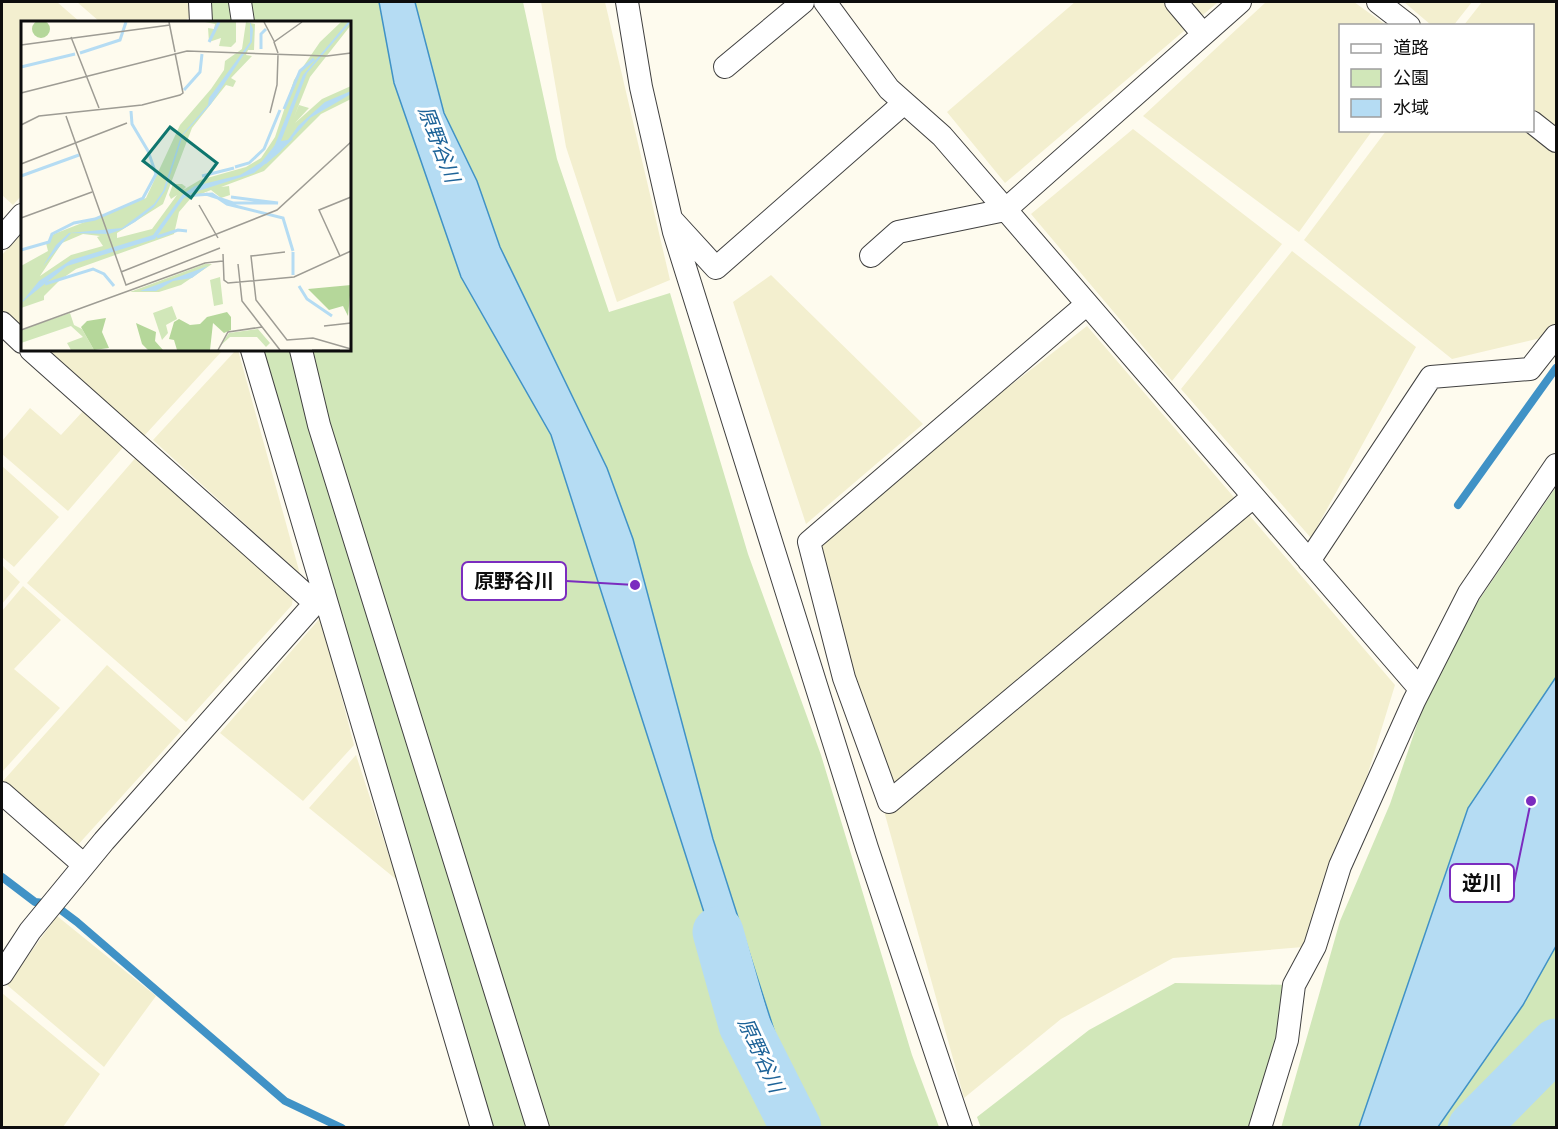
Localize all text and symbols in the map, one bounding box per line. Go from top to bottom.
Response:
inset map [21,21,351,351]
legend [1339,24,1534,132]
text: 道路 [1393,35,1429,59]
text: 公園 [1393,65,1429,89]
text: 水域 [1393,95,1429,119]
water label: 原野谷川 [413,101,468,188]
callout: 原野谷川 [462,562,566,600]
text: 原野谷川 [474,566,554,593]
callout: 逆川 [1450,864,1514,902]
text: 逆川 [1462,868,1502,895]
water label: 原野谷川 [733,1012,792,1098]

